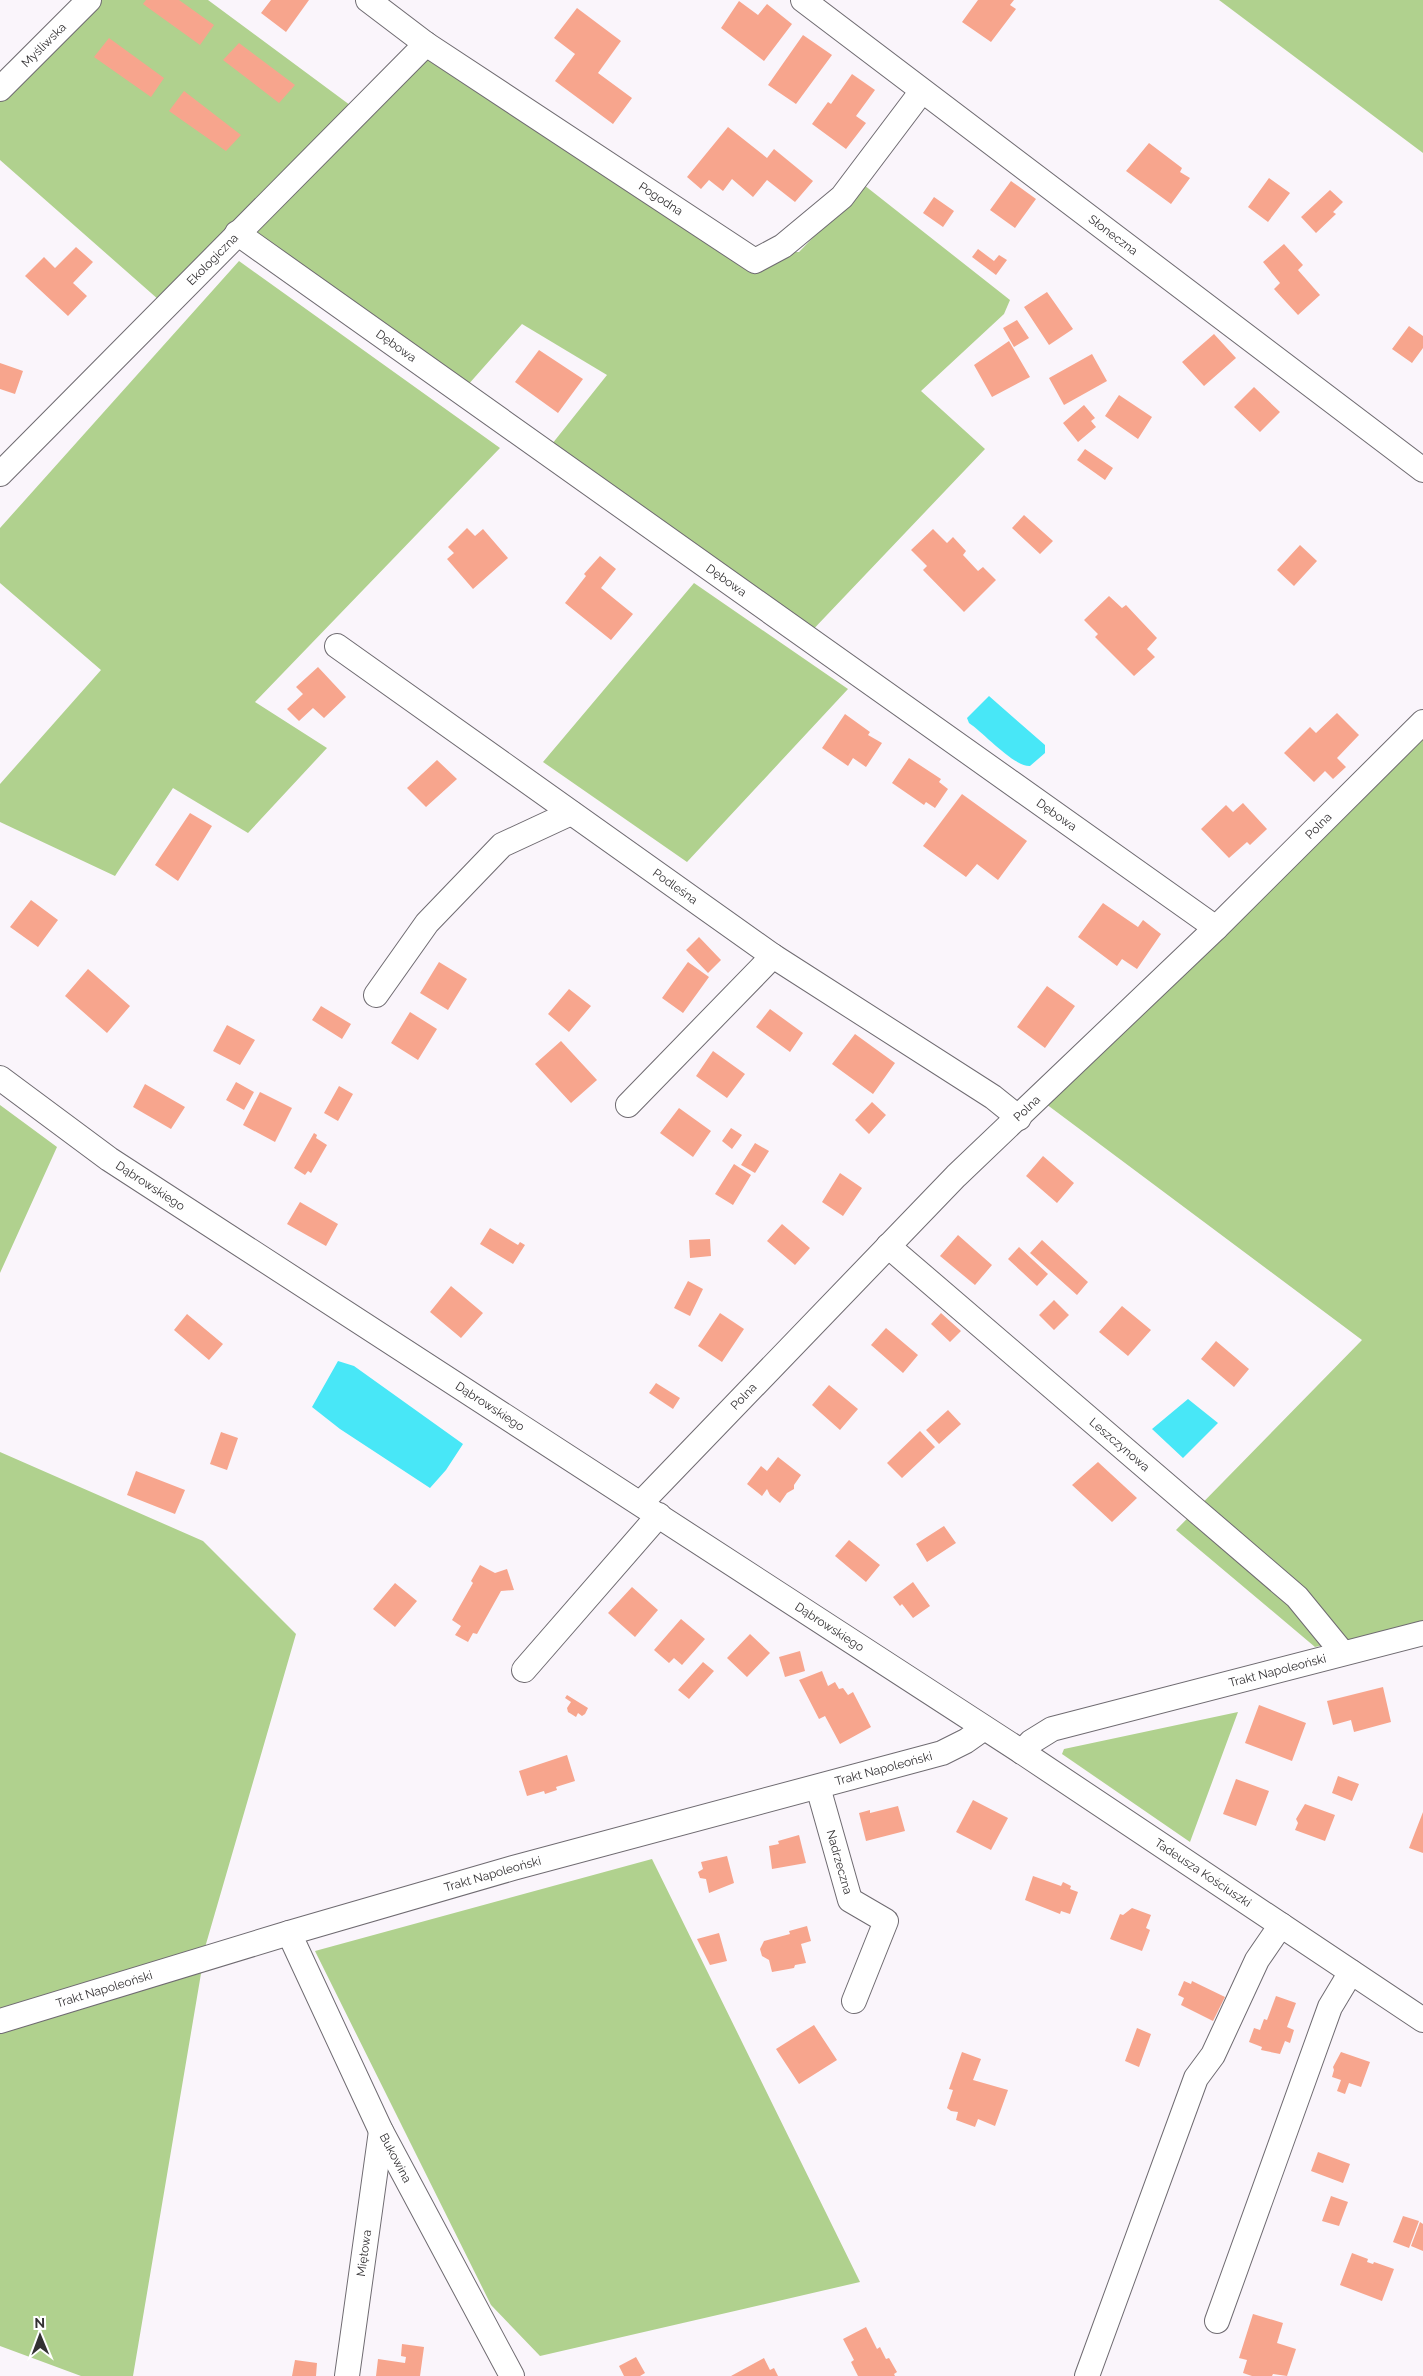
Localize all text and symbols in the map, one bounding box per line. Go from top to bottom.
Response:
street label: Myśliwska [19,20,69,70]
street label: Pogodna [636,179,685,218]
street label: Słoneczna [1086,212,1140,258]
street label: Ekologiczna [184,231,241,288]
street label: Dębowa [373,327,419,365]
street label: Dębowa [703,561,749,599]
street label: Dębowa [1034,796,1079,834]
street label: Polna [1302,810,1335,842]
street label: Podleśna [650,866,700,907]
street label: Polna [1011,1093,1043,1124]
street label: Dąbrowskiego [113,1158,187,1213]
street label: Dąbrowskiego [453,1379,527,1434]
street label: Polna [728,1380,760,1413]
street label: Leszczynowa [1087,1415,1152,1474]
street label: Dąbrowskiego [792,1599,867,1655]
street label: Trakt Napoleoński [1227,1651,1328,1690]
street label: Trakt Napoleoński [833,1749,934,1788]
street label: Nadrzeczna [823,1828,855,1896]
street label: Tadeusza Kościuszki [1152,1836,1254,1910]
street label: Trakt Napoleoński [443,1854,543,1895]
street label: Trakt Napoleoński [54,1968,154,2011]
street label: Bukowina [377,2131,414,2185]
street label: Miętowa [354,2229,374,2277]
north arrow [15,2311,65,2361]
text: N [34,2315,45,2331]

